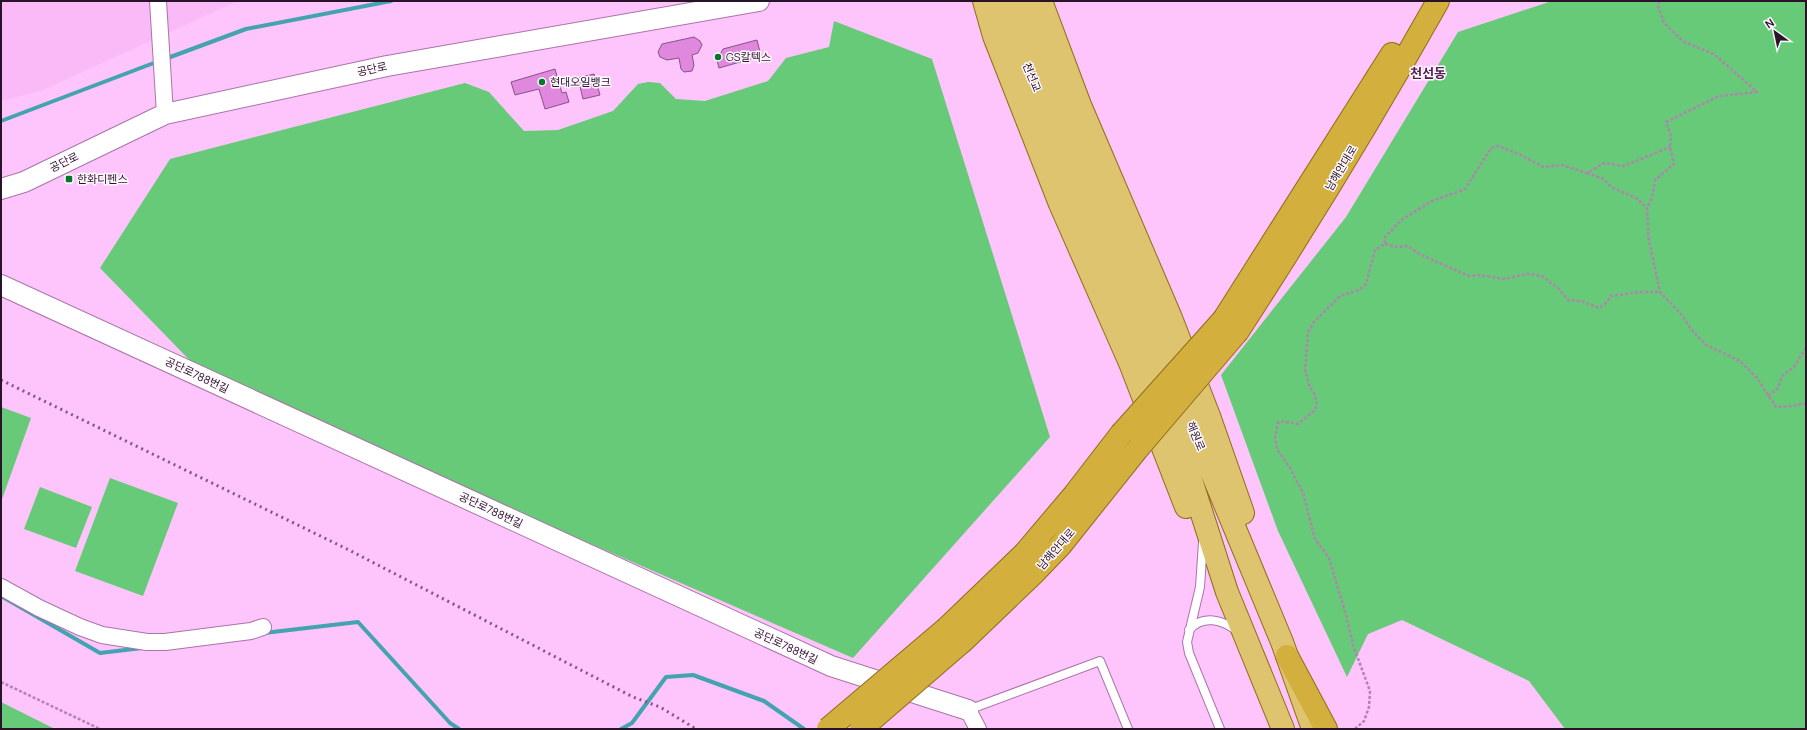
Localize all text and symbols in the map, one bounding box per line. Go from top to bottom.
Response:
north arrow [1755,12,1795,52]
text: N [1762,15,1777,32]
place label: GS칼텍스 [726,49,771,64]
marker: GS칼텍스 [713,52,723,62]
street label: 공단로 [355,58,388,79]
street label: 천선교 [1020,60,1045,94]
district label: 천선동 [1410,64,1446,82]
place label: 현대오일뱅크 [550,74,611,89]
marker: 현대오일뱅크 [537,77,547,87]
street label: 남해안대로 [1321,142,1360,193]
street label: 공단로 [47,148,81,175]
place label: 한화디펜스 [77,171,128,186]
marker: 한화디펜스 [64,174,74,184]
street label: 공단로788번길 [163,353,232,396]
street label: 해원로 [1184,419,1209,453]
street label: 공단로788번길 [457,488,526,531]
street label: 남해안대로 [1033,525,1078,573]
street label: 공단로788번길 [752,624,821,667]

